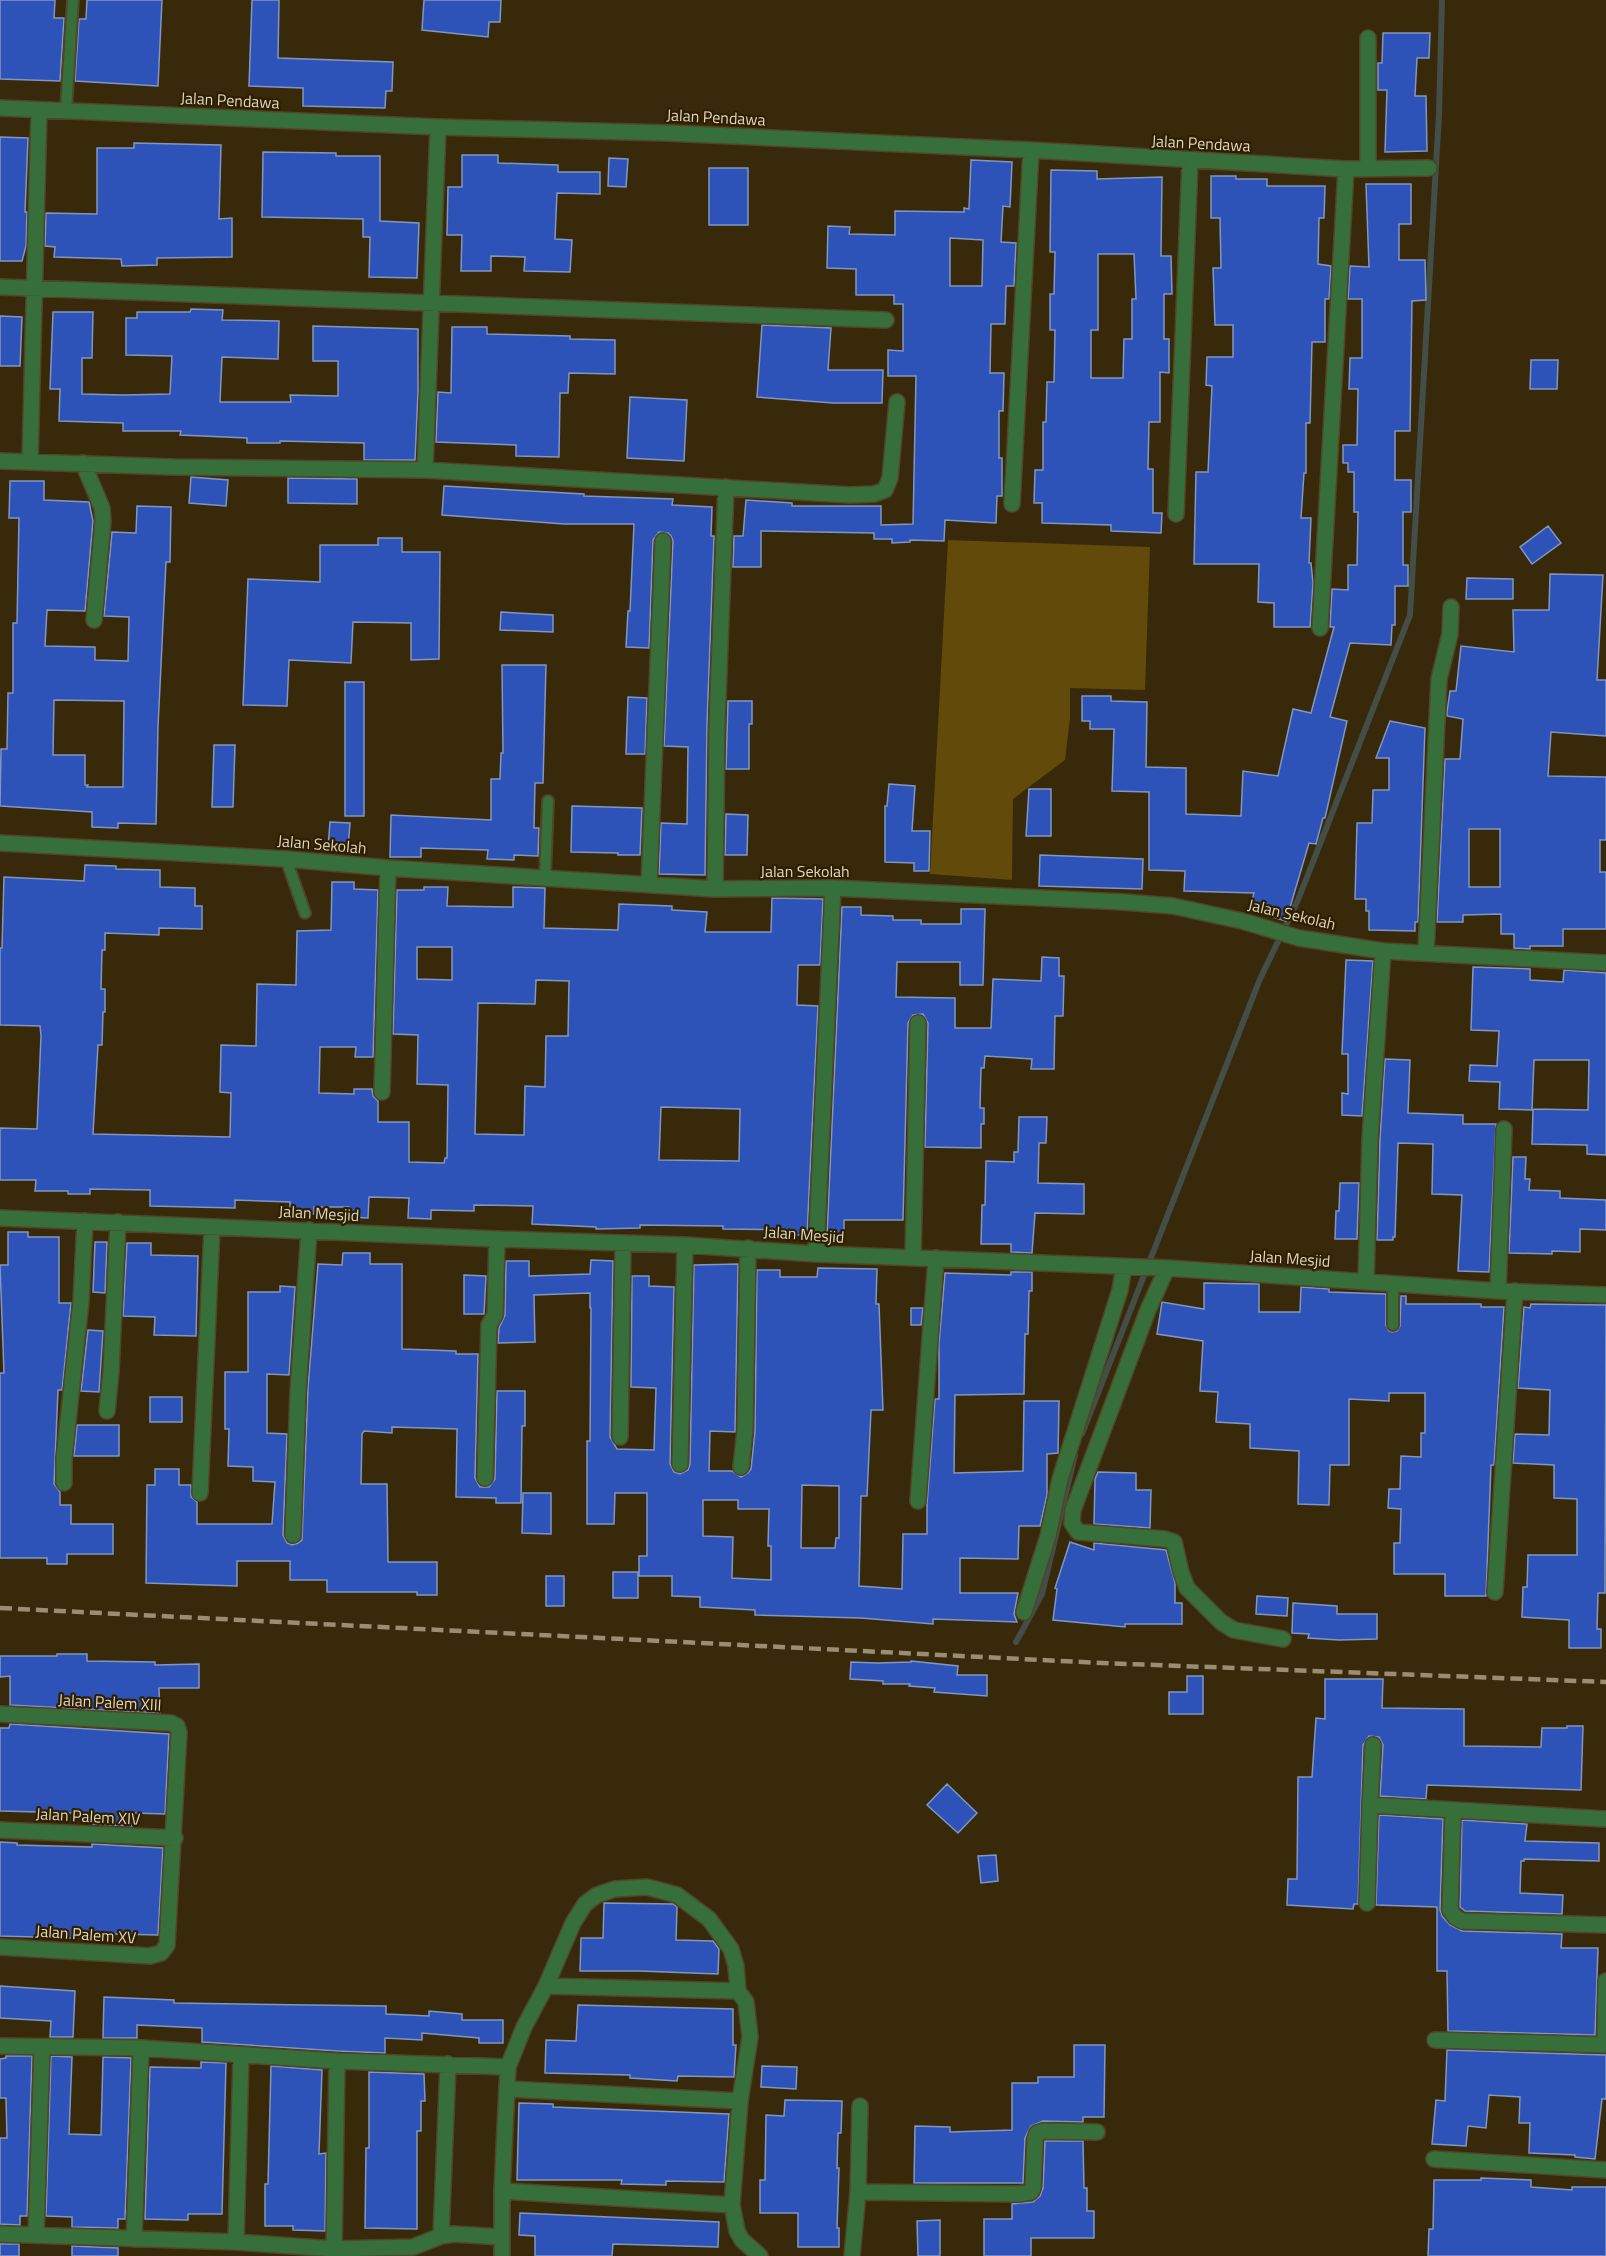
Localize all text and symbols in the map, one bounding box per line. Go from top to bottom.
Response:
street label: Jalan Pendawa [180,85,280,115]
street label: Jalan Pendawa [666,102,766,132]
street label: Jalan Pendawa [1151,128,1251,158]
street label: Jalan Sekolah [276,828,368,860]
street label: Jalan Sekolah [760,859,850,883]
street label: Jalan Sekolah [1246,892,1338,936]
street label: Jalan Mesjid [278,1199,360,1227]
street label: Jalan Mesjid [763,1219,845,1249]
street label: Jalan Mesjid [1249,1243,1331,1273]
street label: Jalan Palem XIII [58,1687,162,1717]
street label: Jalan Palem XIV [35,1801,141,1831]
street label: Jalan Palem XV [35,1919,137,1949]

